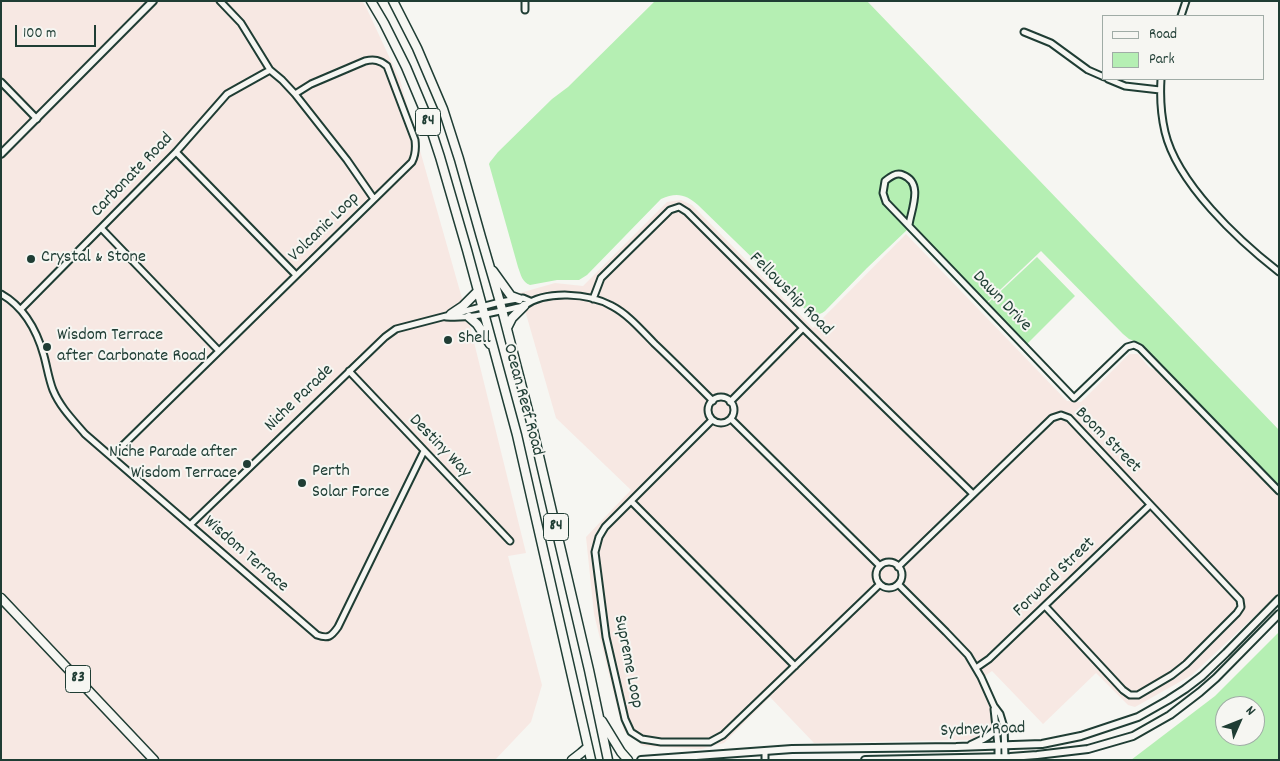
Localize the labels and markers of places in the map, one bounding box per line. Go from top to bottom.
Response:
place label: Crystal & Stone [41,248,146,270]
marker: Crystal & Stone [25,253,37,265]
place label: Wisdom Terrace after Carbonate Road [57,326,206,368]
place label: Shell [458,329,491,351]
marker: Shell [442,334,454,346]
marker: Wisdom Terrace after Carbonate Road [41,341,53,353]
place label: Niche Parade after Wisdom Terrace [109,443,237,486]
marker: Niche Parade after Wisdom Terrace [241,458,253,470]
place label: Perth Solar Force [312,462,389,504]
marker: Perth Solar Force [296,477,308,489]

